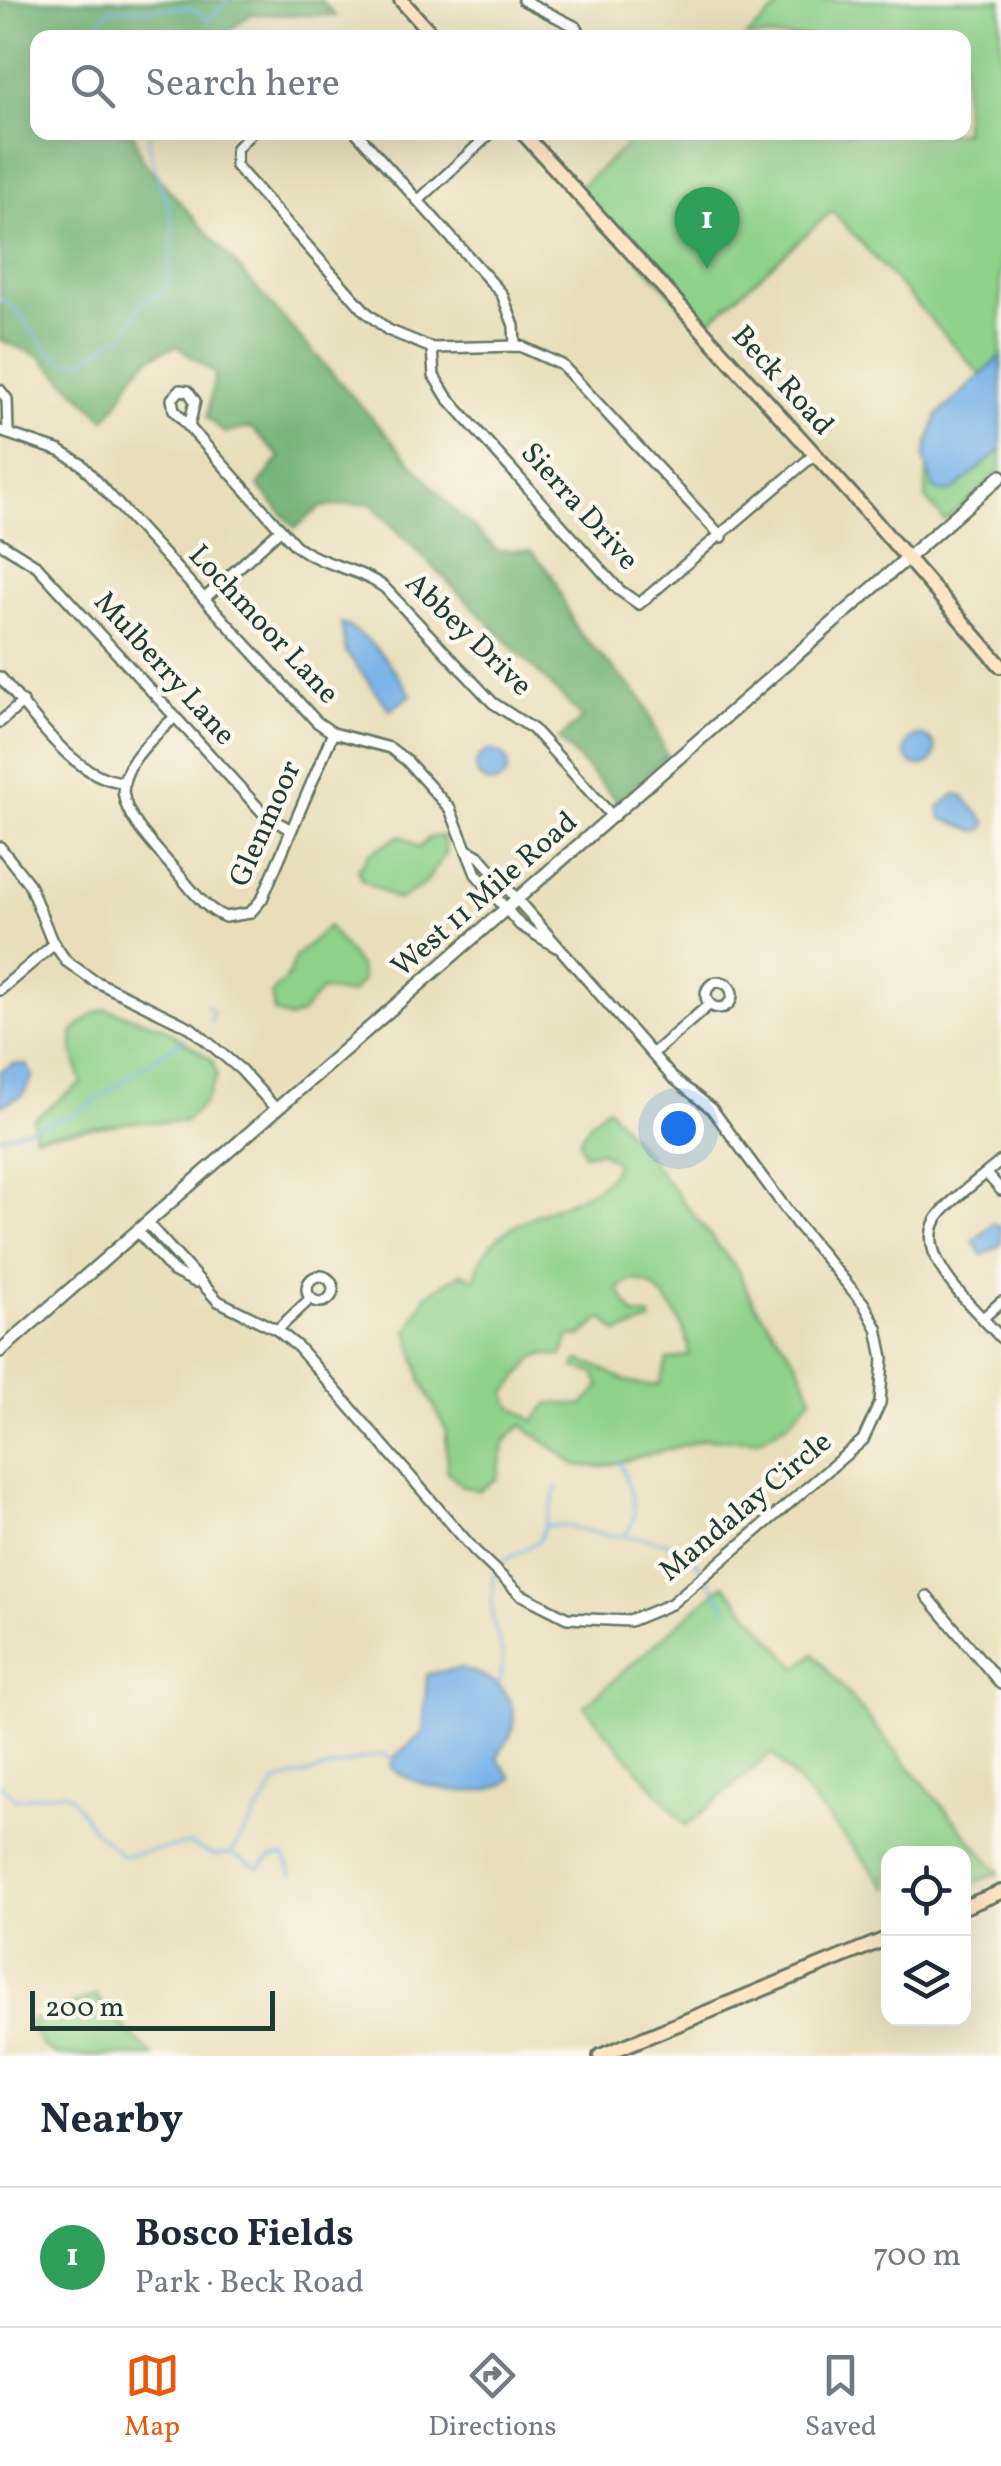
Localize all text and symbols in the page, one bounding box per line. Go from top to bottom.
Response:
search box [30,30,971,140]
icon: search [65,58,120,113]
text: Search here [145,59,340,112]
pin: 1 [674,186,740,269]
street label: Beck Road [721,317,843,445]
street label: Sierra Drive [510,434,648,580]
street label: Lochmoor Lane [178,536,348,714]
street label: Abbey Drive [395,564,541,706]
street label: Mulberry Lane [83,583,245,755]
street label: Glenmoor [220,754,312,894]
street label: West 11 Mile Road [383,802,587,988]
your location [653,1103,704,1154]
street label: Mandalay Circle [651,1422,841,1592]
map controls [881,1846,971,2026]
button: locate [881,1846,971,1936]
button: layers [881,1936,971,2026]
scale bar [30,1986,275,2030]
text: 200 m [45,1989,124,2028]
text: Nearby [40,2092,183,2151]
text: Bosco Fields [135,2209,354,2262]
text: 1 [66,2235,79,2279]
text: 700 m [873,2235,961,2279]
text: Park · Beck Road [135,2262,364,2306]
tab: Map [124,2348,180,2447]
tab: Directions [428,2348,557,2447]
tab: Saved [805,2348,877,2447]

